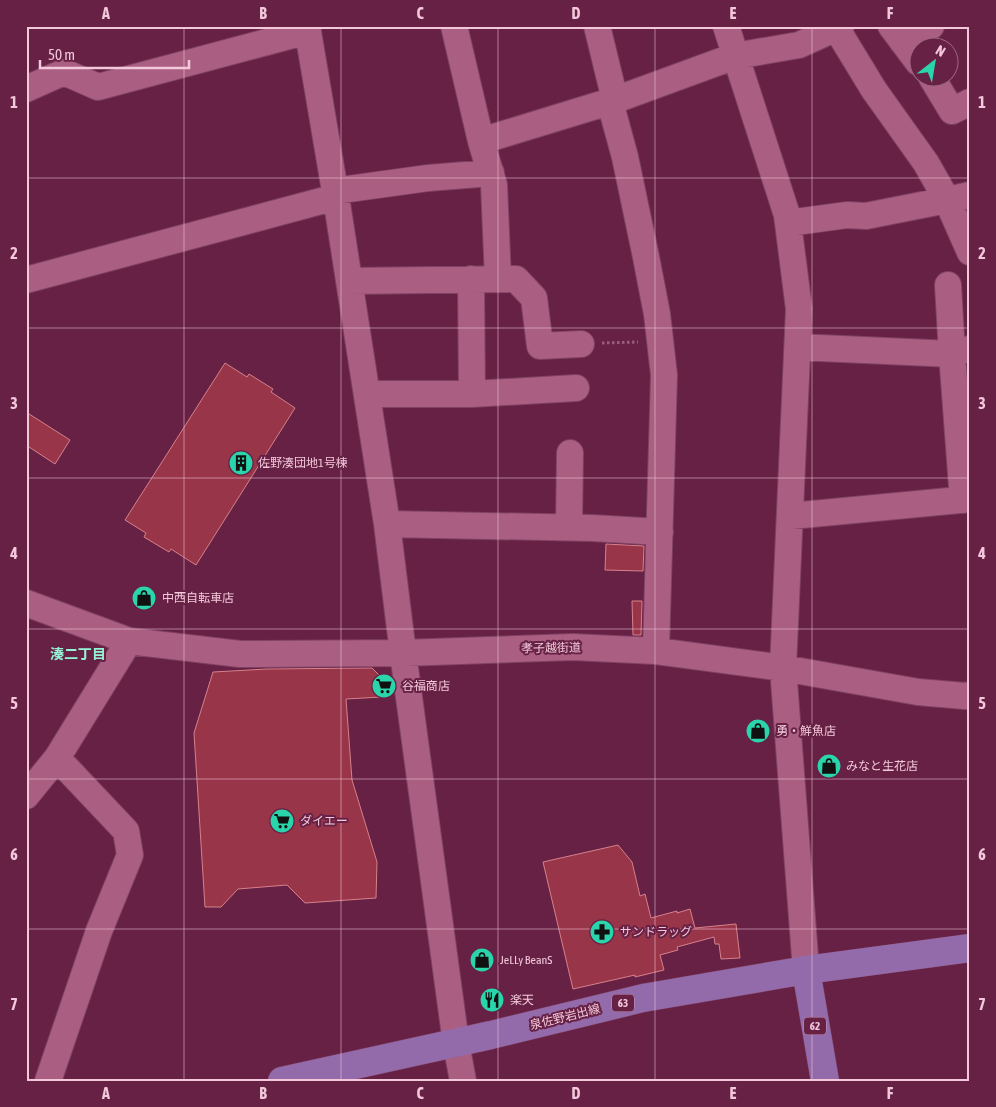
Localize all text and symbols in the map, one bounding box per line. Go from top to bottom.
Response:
text: A [101,4,110,22]
text: B [259,4,267,22]
text: C [416,4,424,22]
text: D [572,4,581,22]
text: E [730,4,737,22]
text: F [887,4,894,22]
scale bar [40,38,189,70]
north arrow [908,38,958,88]
text: N [933,42,948,60]
text: 50 m [48,46,75,63]
text: 1 [10,93,18,111]
text: 1 [978,93,986,111]
text: 2 [10,244,18,262]
text: 2 [978,244,986,262]
text: 3 [10,394,18,412]
text: 3 [978,394,986,412]
building icon: 佐野湊団地1号棟 [228,450,254,476]
place label: 佐野湊団地1号棟 [258,456,348,470]
text: 4 [9,544,18,562]
text: 4 [977,544,986,562]
shop icon: 中西自転車店 [131,585,157,611]
place label: 中西自転車店 [162,591,234,605]
street label: 孝子越街道 [521,640,581,656]
district label: 湊二丁目 [50,646,106,662]
supermarket icon: 谷福商店 [371,673,397,699]
place label: 谷福商店 [402,679,450,693]
text: 5 [10,694,18,712]
text: 5 [978,694,986,712]
shop icon: 勇・鮮魚店 [745,718,771,744]
place label: 勇・鮮魚店 [776,724,836,738]
shop icon: みなと生花店 [816,753,842,779]
place label: みなと生花店 [846,759,918,773]
supermarket icon: ダイエー [269,808,295,834]
place label: ダイエー [300,814,348,828]
text: 6 [10,845,18,863]
text: 6 [978,845,986,863]
pharmacy icon: サンドラッグ [589,919,615,945]
place label: サンドラッグ [620,925,692,939]
shop icon: JeLLy BeanS [469,947,495,973]
place label: JeLLy BeanS [500,953,552,967]
restaurant icon: 楽天 [479,987,505,1013]
place label: 楽天 [510,993,534,1007]
road number: 63 [612,994,634,1011]
text: 7 [10,995,18,1013]
text: 7 [978,995,986,1013]
street label: 泉佐野岩出線 [528,1001,602,1033]
road number: 62 [804,1018,826,1034]
text: A [101,1084,110,1102]
text: B [259,1084,267,1102]
text: C [416,1084,424,1102]
text: D [572,1084,581,1102]
text: E [730,1084,737,1102]
text: F [887,1084,894,1102]

